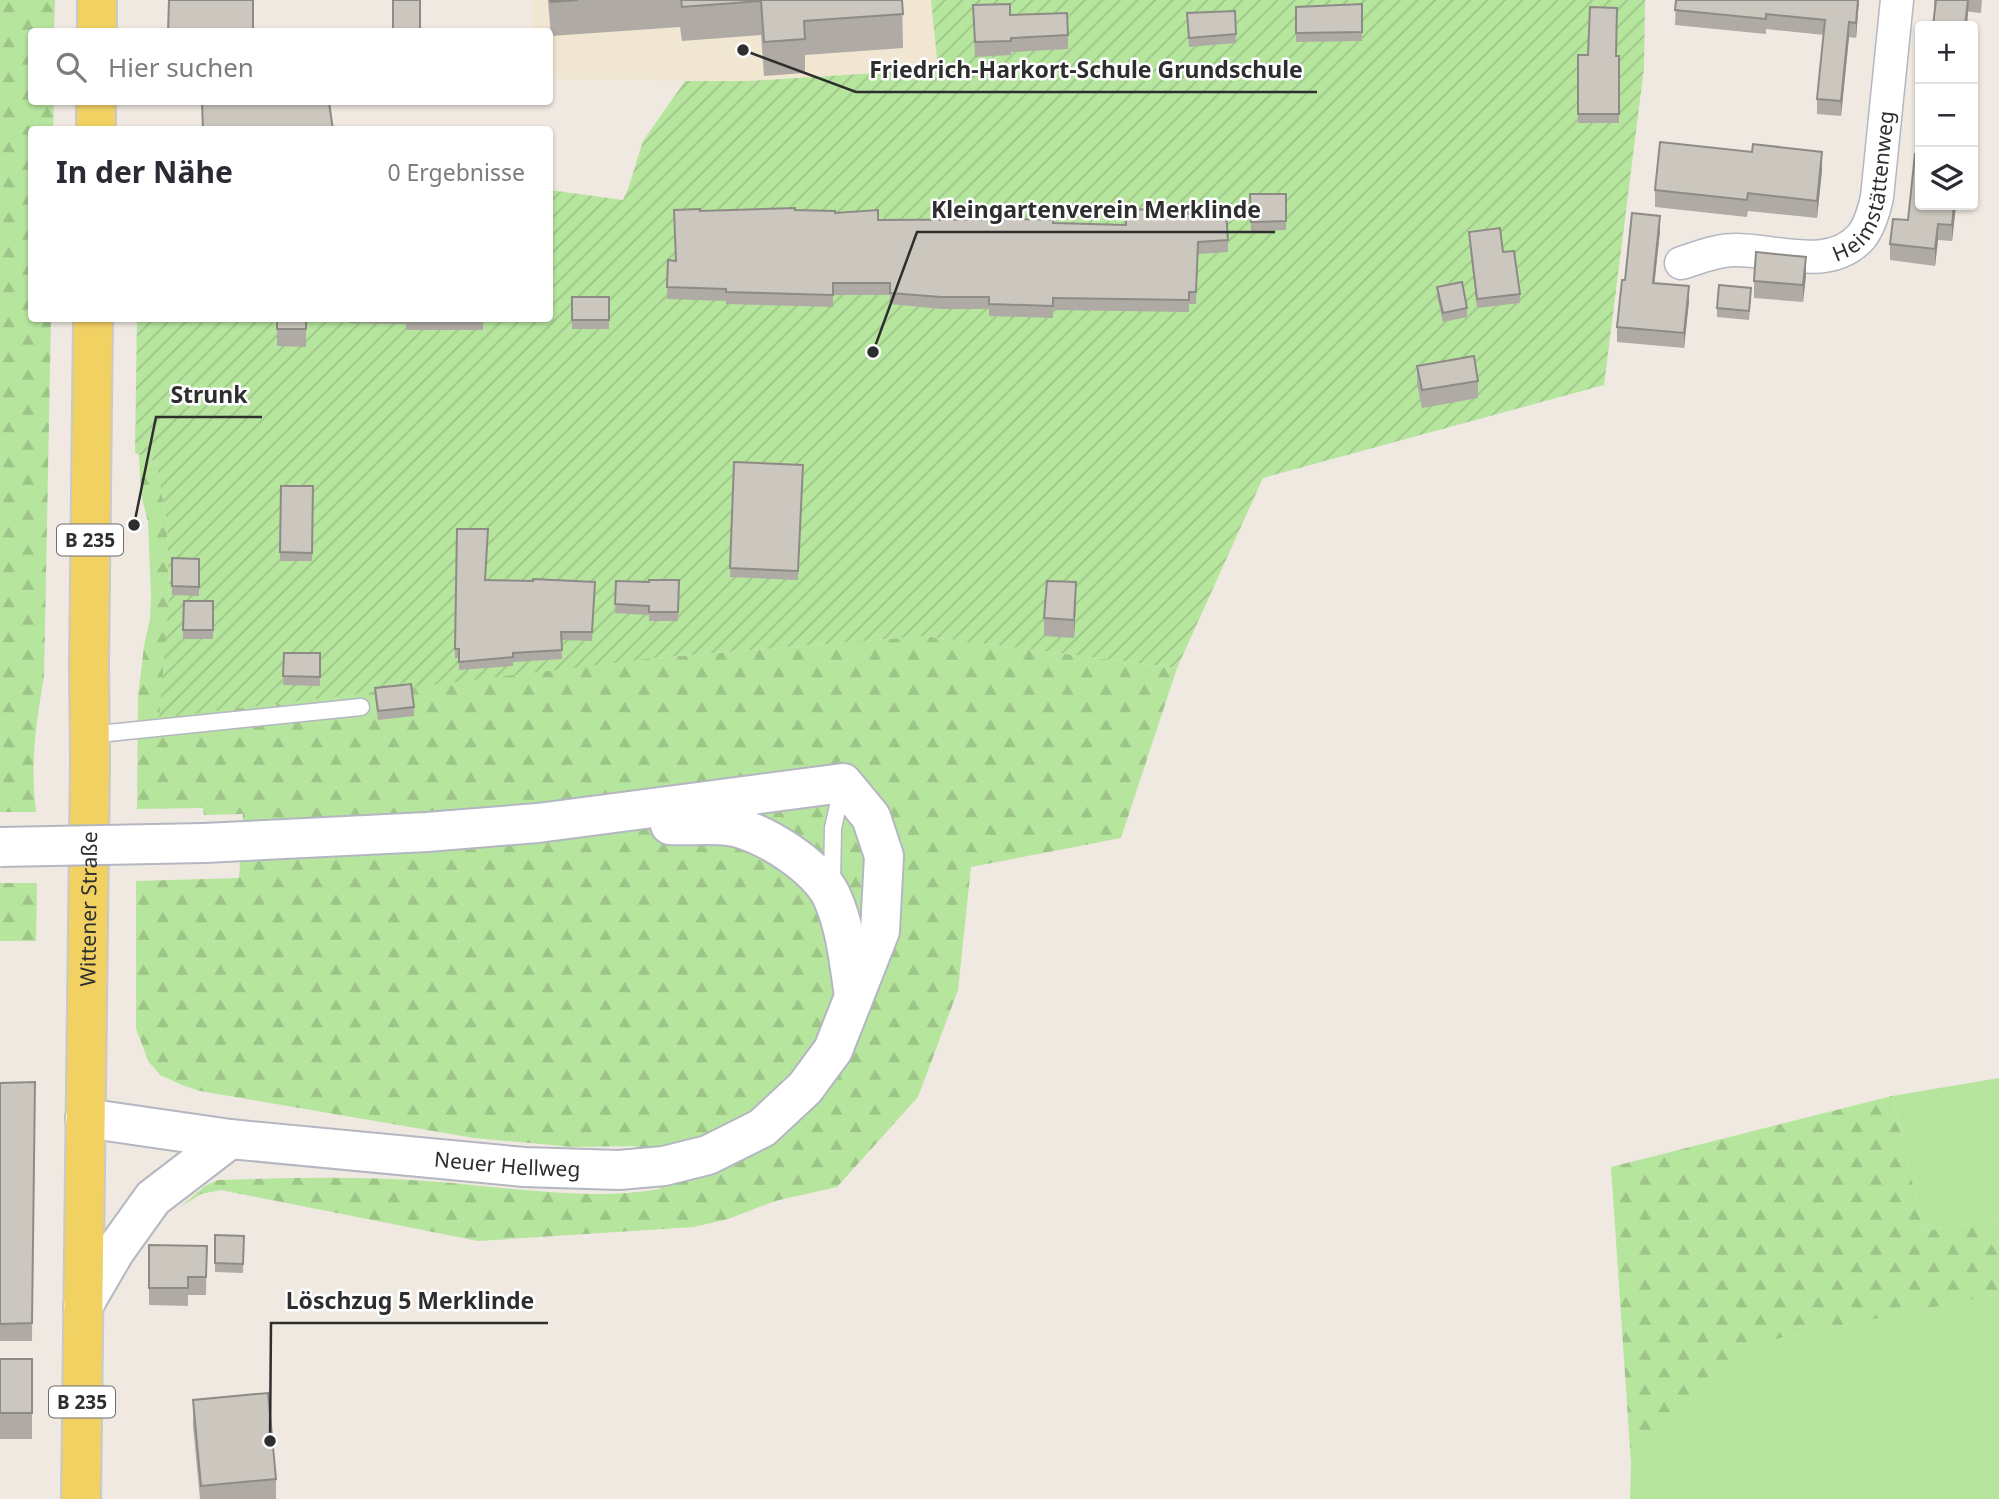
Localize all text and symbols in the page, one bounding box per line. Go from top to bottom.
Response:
map controls [1915,21,1978,210]
button: + [1915,21,1978,84]
search box [28,28,553,105]
icon: search [52,48,90,86]
callout: Friedrich-Harkort-Schule Grundschule [856,48,1317,92]
text: Hier suchen [108,49,254,85]
text: Friedrich-Harkort-Schule Grundschule [869,53,1303,85]
button: − [1915,84,1978,147]
street label: Heimstättenweg [1828,110,1900,268]
button: layers [1915,147,1978,210]
text: In der Nähe [56,151,233,192]
text: 0 Ergebnisse [387,156,525,188]
callout: Kleingartenverein Merklinde [917,188,1275,232]
text: Kleingartenverein Merklinde [931,193,1261,225]
callout: Strunk [156,373,262,417]
text: Strunk [170,378,248,410]
road number: B 235 [57,524,123,555]
street label: Wittener Straße [73,831,103,987]
street label: Neuer Hellweg [433,1145,581,1183]
callout: Löschzug 5 Merklinde [271,1279,548,1323]
text: Löschzug 5 Merklinde [286,1284,534,1316]
road number: B 235 [49,1386,115,1418]

